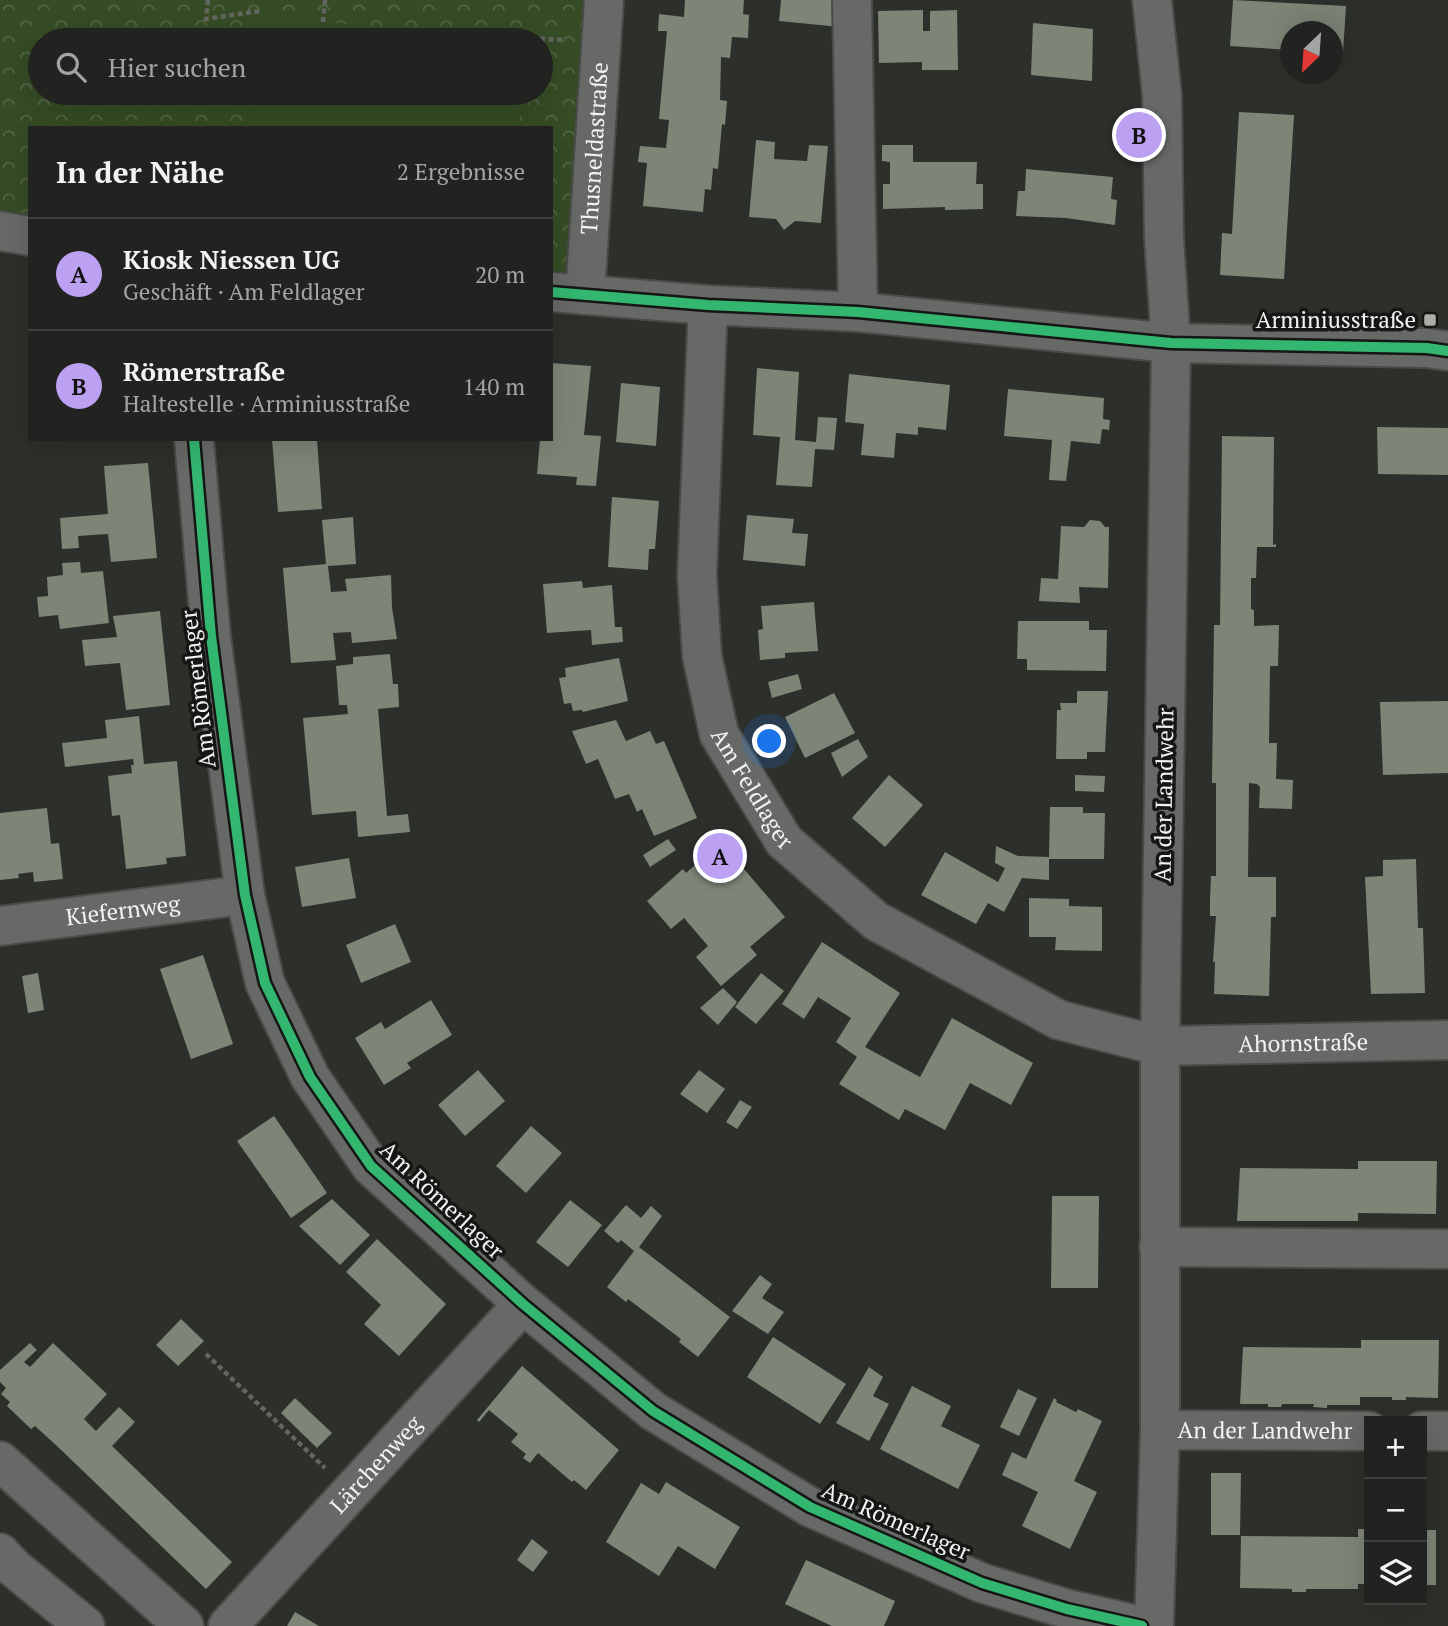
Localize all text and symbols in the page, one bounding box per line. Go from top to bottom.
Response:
north arrow [1280,21,1343,84]
search box [28,28,553,105]
icon: search [52,48,90,86]
text: Hier suchen [108,50,246,84]
street label: Thusneldastraße [573,61,615,235]
pin: B [1116,109,1162,161]
text: In der Nähe [56,152,224,192]
text: 2 Ergebnisse [397,156,525,187]
text: Kiosk Niessen UG [123,242,340,276]
text: A [71,259,87,290]
text: 20 m [475,259,525,290]
text: Geschäft · Am Feldlager [123,276,365,307]
place label: Arminiusstraße [1256,304,1416,335]
marker: Arminiusstraße [1422,312,1438,328]
text: Römerstraße [123,354,285,388]
text: B [72,371,86,402]
text: 140 m [463,371,525,402]
text: Haltestelle · Arminiusstraße [123,388,410,419]
street label: Am Römerlager [172,608,223,770]
street label: An der Landwehr [1146,707,1181,883]
street label: Am Feldlager [704,722,800,857]
your location [752,724,786,758]
pin: A [697,830,743,882]
street label: Kiefernweg [64,887,183,933]
street label: Ahornstraße [1238,1026,1368,1059]
street label: Am Römerlager [373,1134,511,1265]
street label: Lärchenweg [323,1408,429,1520]
street label: An der Landwehr [1177,1414,1353,1446]
map controls [1364,1416,1427,1605]
button: + [1364,1416,1427,1479]
street label: Am Römerlager [817,1474,975,1567]
button: − [1364,1479,1427,1542]
button: layers [1364,1542,1427,1605]

